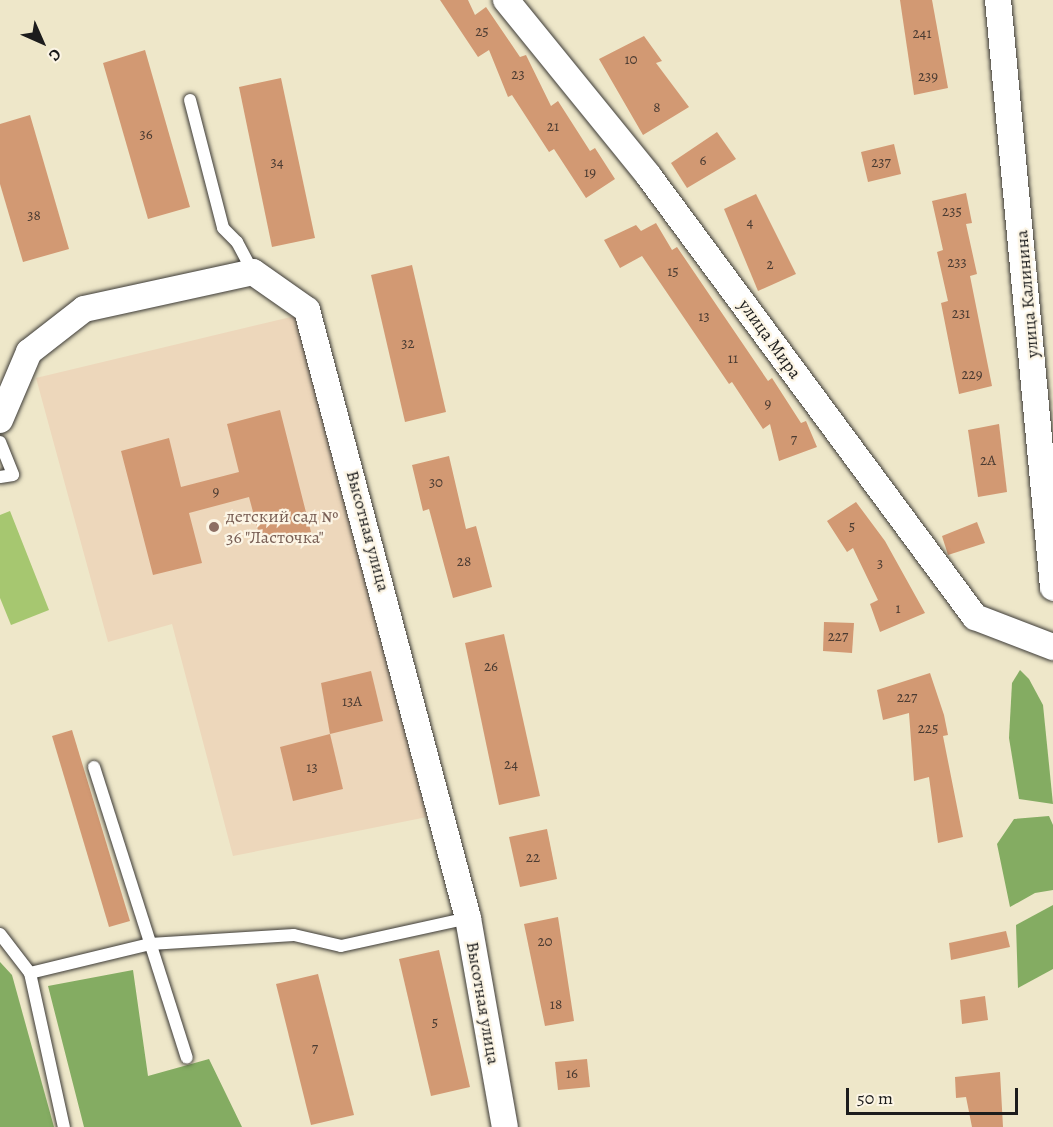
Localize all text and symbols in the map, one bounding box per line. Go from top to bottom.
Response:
north arrow [12,12,72,72]
house number: 25 [475,23,489,41]
house number: 241 [912,25,932,43]
text: С [43,43,66,66]
house number: 10 [624,51,638,69]
house number: 23 [511,66,525,84]
house number: 239 [918,68,938,86]
house number: 8 [653,99,661,117]
house number: 21 [547,118,559,136]
house number: 36 [139,126,153,144]
house number: 6 [700,152,706,170]
house number: 34 [270,154,284,172]
house number: 237 [871,154,891,172]
house number: 19 [584,164,596,182]
house number: 235 [942,203,962,221]
house number: 38 [27,207,41,225]
house number: 4 [747,214,753,232]
street label: улица Калинина [1011,229,1043,359]
house number: 233 [947,254,967,272]
house number: 2 [766,256,774,274]
house number: 15 [667,263,679,281]
street label: улица Мира [734,295,806,383]
house number: 231 [952,305,970,323]
house number: 13 [698,308,710,326]
house number: 32 [401,335,415,353]
house number: 11 [728,350,738,368]
house number: 229 [961,366,983,384]
house number: 9 [765,395,771,413]
house number: 7 [791,431,797,449]
house number: 2А [980,452,996,470]
street label: Высотная улица [341,468,395,594]
house number: 30 [429,474,443,492]
house number: 9 [213,483,219,501]
place label: детский сад № 36 "Ласточка" [226,506,338,548]
house number: 5 [849,518,855,536]
marker: детский сад № 36 "Ласточка" [207,520,221,534]
house number: 28 [457,553,471,571]
house number: 3 [877,555,883,573]
house number: 1 [895,600,901,618]
house number: 227 [828,628,848,646]
house number: 26 [484,658,498,676]
house number: 227 [897,689,917,707]
house number: 13А [342,693,362,711]
house number: 225 [918,720,938,738]
house number: 24 [504,756,518,774]
house number: 13 [306,759,318,777]
house number: 22 [526,849,540,867]
house number: 20 [537,933,553,951]
street label: Высотная улица [462,940,504,1066]
house number: 18 [550,996,562,1014]
house number: 5 [432,1014,438,1032]
house number: 7 [312,1040,318,1058]
house number: 16 [566,1065,578,1083]
scale bar [849,1076,1022,1114]
text: 50 m [857,1086,893,1110]

